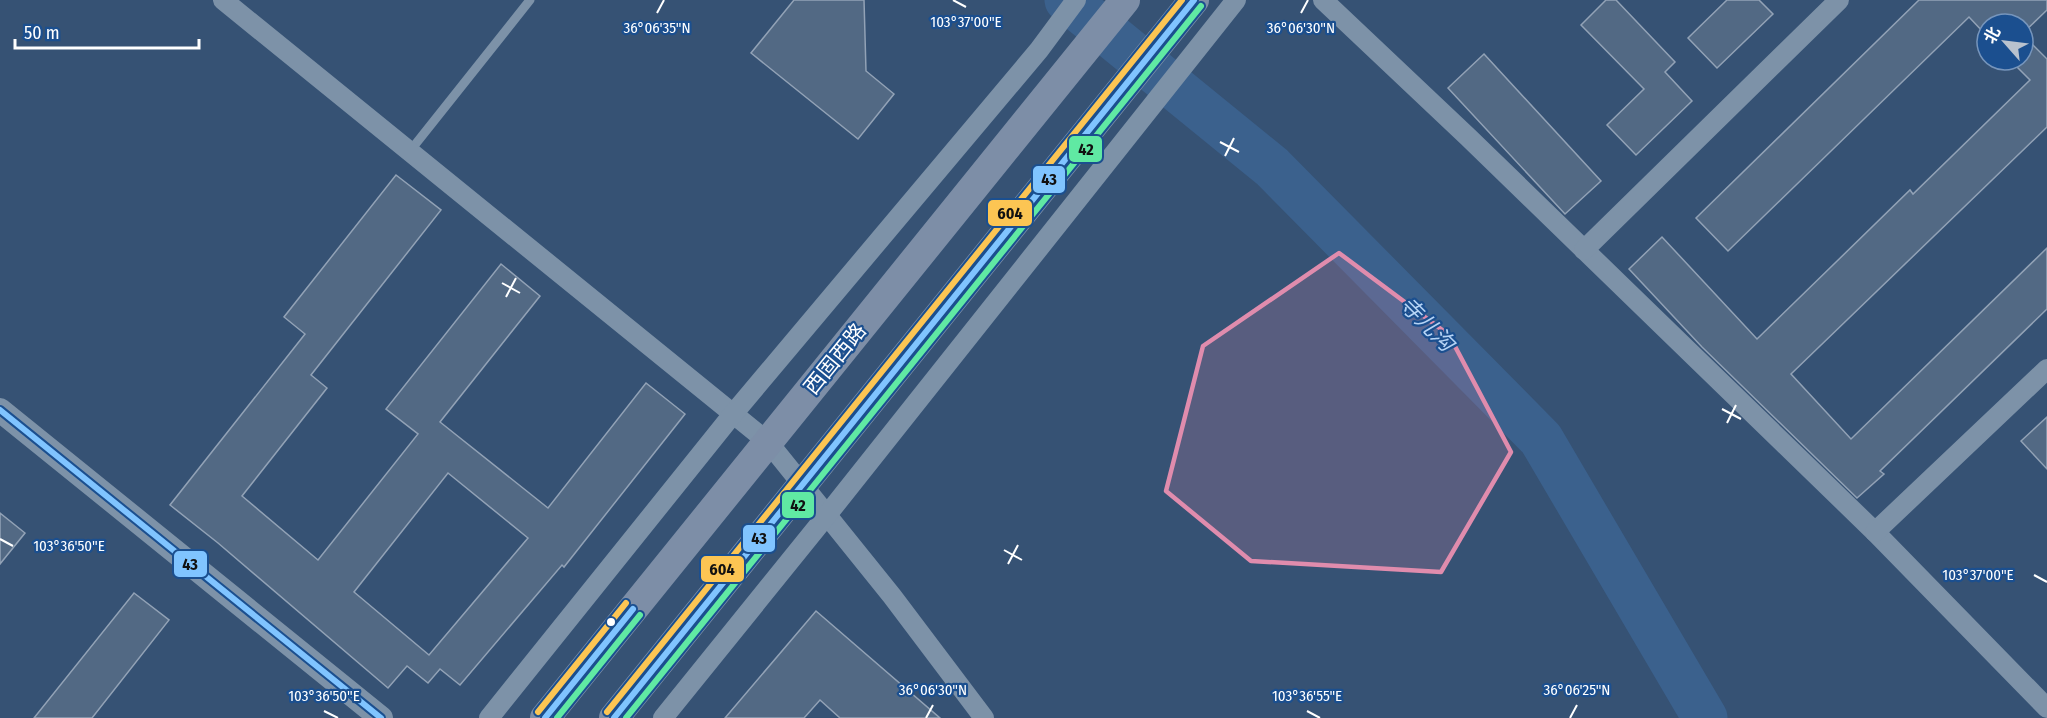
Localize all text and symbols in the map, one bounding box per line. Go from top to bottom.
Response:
scale bar [15,12,200,50]
north arrow [1975,12,2035,72]
text: 103°37'00"E [930,13,1002,31]
text: 36°06'35"N [623,19,691,37]
text: 36°06'30"N [1267,19,1335,37]
text: 50 m [24,22,60,44]
text: 北 [1980,24,2004,47]
line badge: 42 [1068,135,1103,163]
text: 42 [1078,140,1094,159]
line badge: 43 [1032,165,1066,194]
text: 43 [1041,170,1057,189]
line badge: 604 [987,199,1033,227]
text: 604 [997,204,1023,223]
water label: 寺儿沟 [1394,291,1461,358]
street label: 西固西路 [798,318,872,400]
line badge: 42 [781,491,815,519]
text: 42 [790,496,806,515]
line badge: 43 [742,524,776,553]
text: 43 [751,529,767,548]
text: 103°36'50"E [33,537,105,555]
line badge: 43 [173,550,208,578]
text: 43 [182,555,198,574]
line badge: 604 [700,555,745,583]
text: 604 [709,560,735,579]
text: 103°37'00"E [1942,566,2014,584]
unlabelled marker [605,616,617,628]
text: 36°06'30"N [899,681,967,699]
text: 36°06'25"N [1544,681,1610,699]
text: 103°36'50"E [288,687,360,705]
text: 103°36'55"E [1272,687,1342,705]

